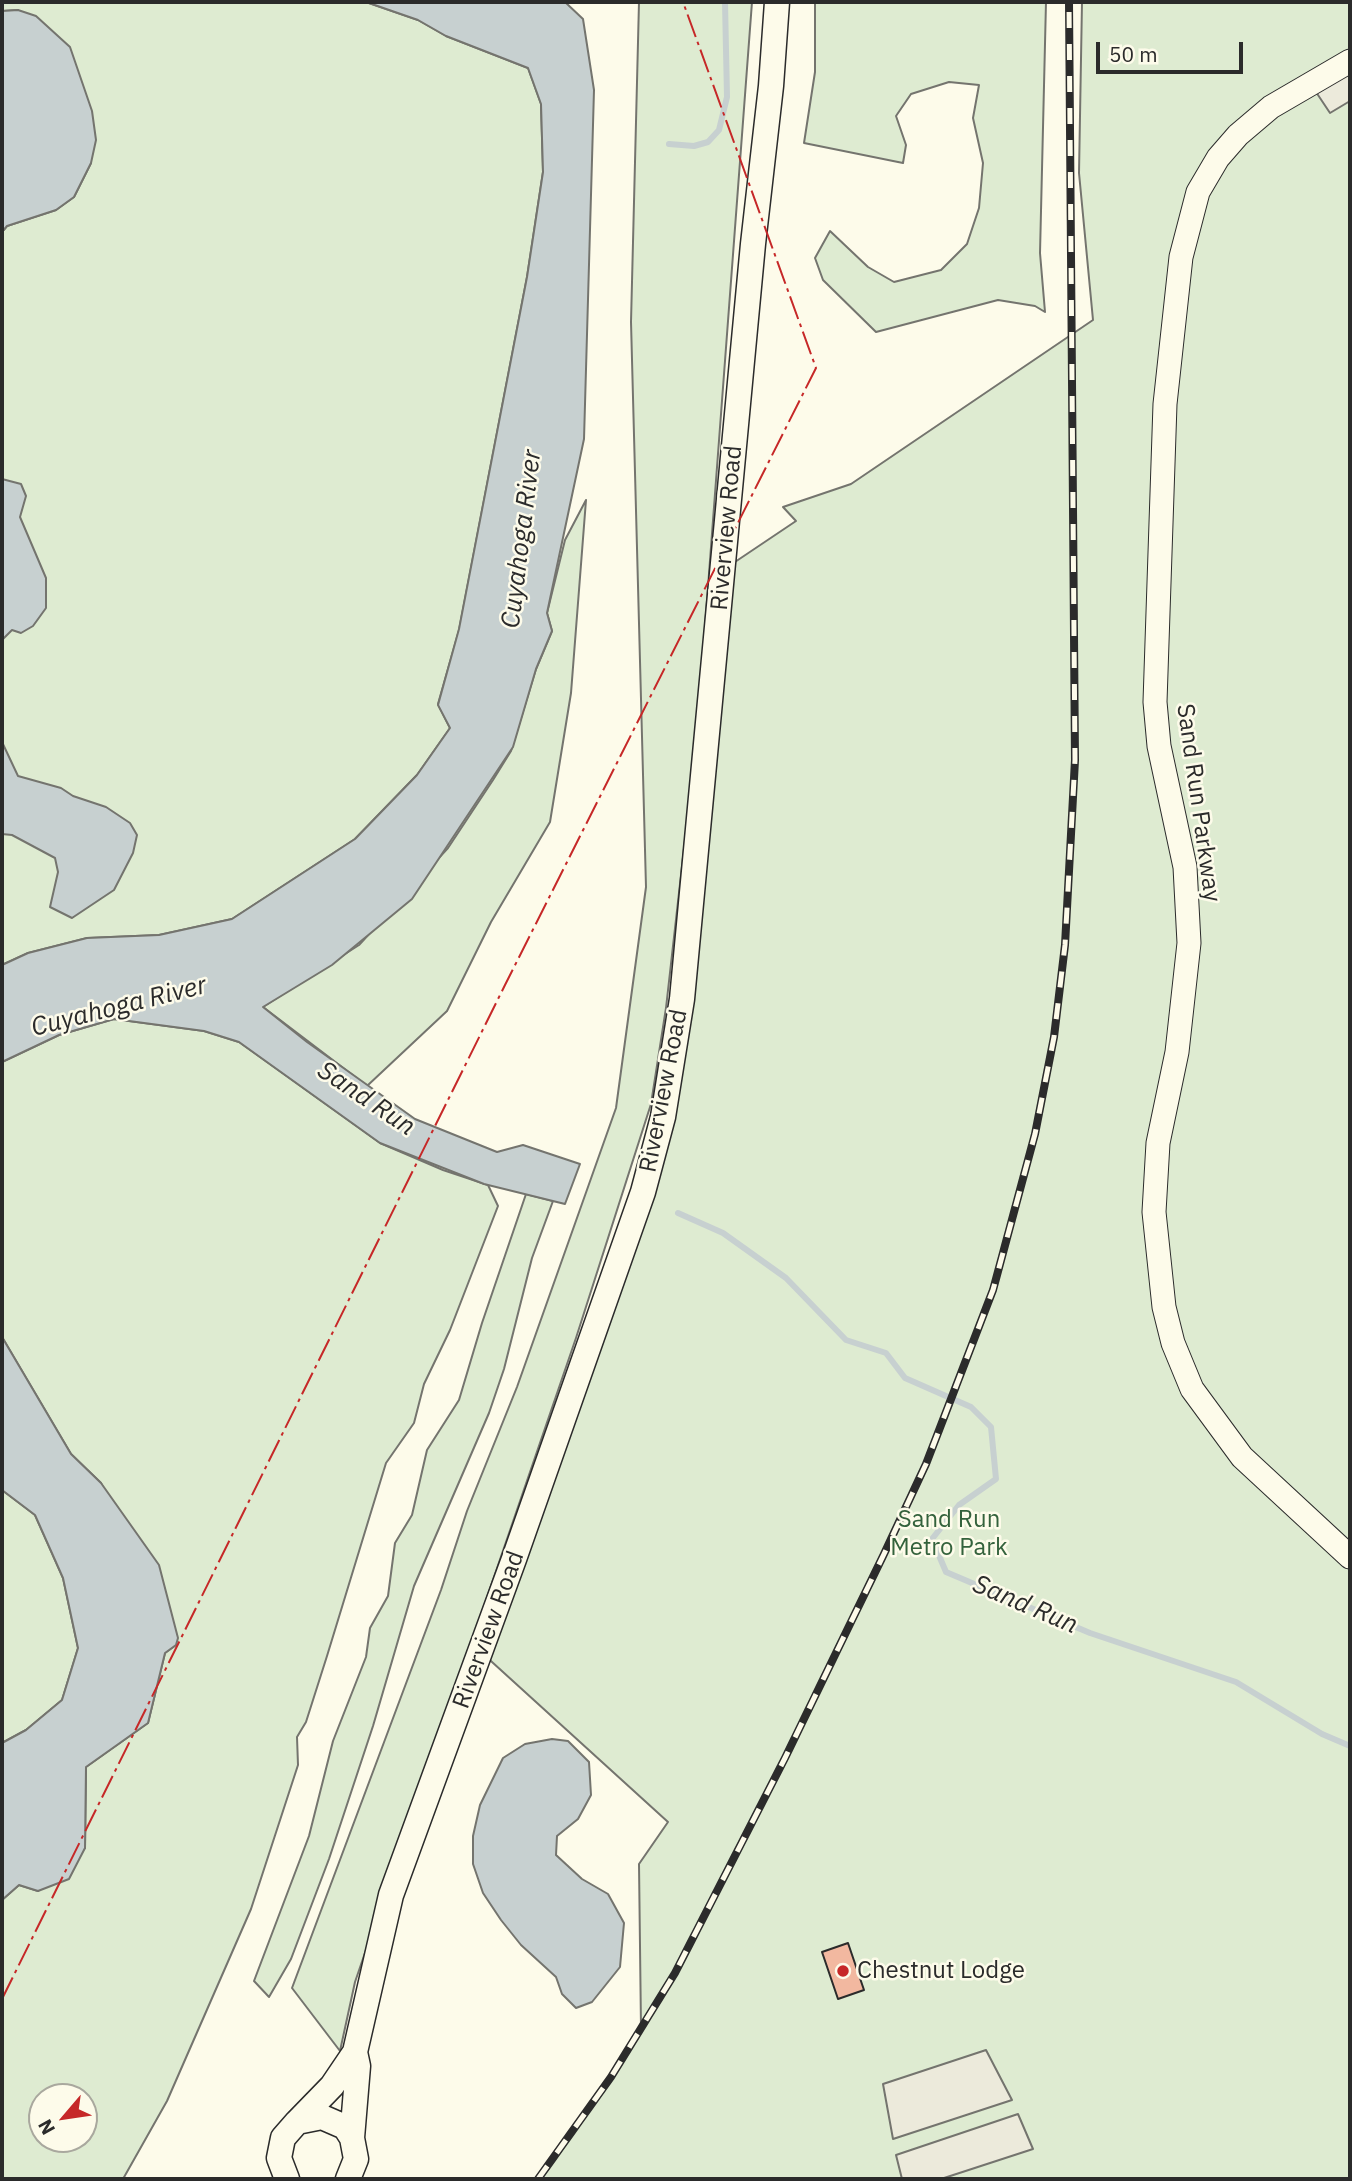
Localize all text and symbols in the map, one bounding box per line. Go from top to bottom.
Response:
scale bar [1100,28,1247,72]
text: 50 m [1109,40,1158,68]
street label: Riverview Road [705,444,749,612]
water label: Cuyahoga River [496,448,548,630]
street label: Sand Run Parkway [1170,702,1226,904]
water label: Cuyahoga River [28,970,210,1044]
street label: Riverview Road [634,1007,694,1175]
water label: Sand Run [311,1055,421,1143]
park label: Sand Run Metro Park [890,1506,1008,1562]
street label: Riverview Road [447,1547,531,1713]
water label: Sand Run [968,1569,1082,1641]
place label: Chestnut Lodge [857,1957,1025,1985]
marker: Chestnut Lodge [835,1963,851,1979]
north arrow [28,2083,98,2153]
text: N [33,2115,60,2139]

